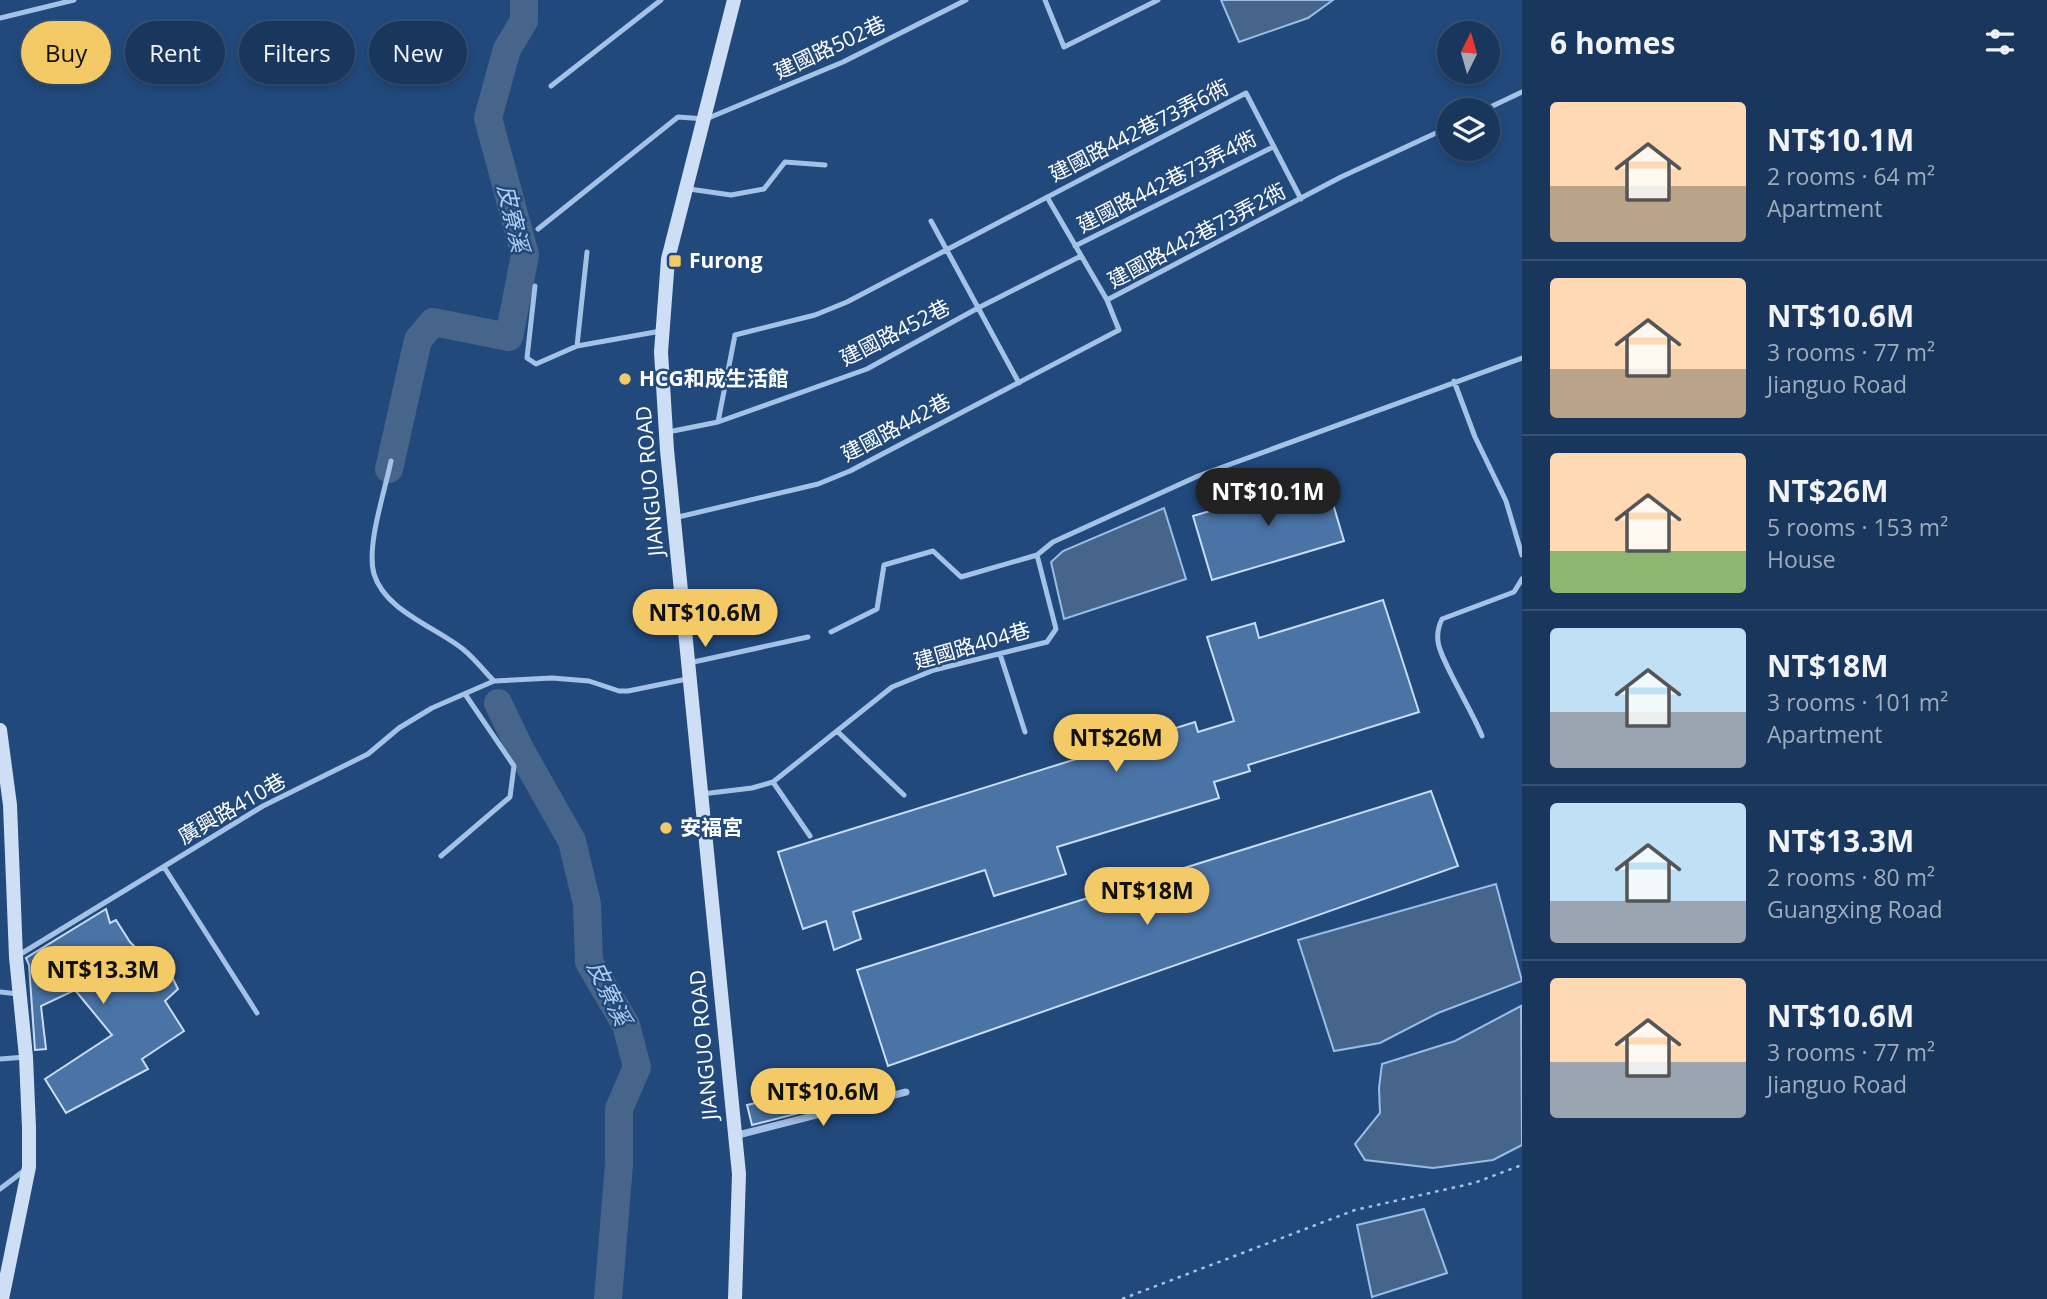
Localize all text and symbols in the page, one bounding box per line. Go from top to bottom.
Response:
street label: 建國路502巷 [769,9,890,85]
chip: Buy [21,21,111,84]
chip: Rent [125,21,225,84]
chip: Filters [239,21,355,84]
chip: New [369,21,467,84]
north arrow [1437,21,1500,84]
map controls [1437,21,1500,161]
text: 6 homes [1550,22,1675,63]
icon: filters [1981,23,2019,61]
street label: 建國路442巷73弄6衖 [1044,73,1233,188]
button: layers [1437,98,1500,161]
text: NT$10.1M [1767,119,1914,160]
street label: 建國路442巷73弄4衖 [1072,124,1261,239]
icon: home [1606,130,1690,214]
text: 2 rooms · 64 m² [1767,160,1935,192]
street label: 建國路442巷73弄2衖 [1103,176,1291,294]
water label: 皮寮溪 [491,181,538,258]
text: Apartment [1767,192,1883,224]
place label: Furong [689,246,763,274]
marker: Furong [667,253,683,269]
street label: 建國路452巷 [835,292,954,372]
text: NT$10.6M [1767,295,1914,336]
icon: home [1606,306,1690,390]
text: 3 rooms · 77 m² [1767,336,1935,368]
place label: HCG和成生活館 [639,364,789,392]
text: Jianguo Road [1767,368,1907,400]
marker: HCG和成生活館 [617,371,633,387]
street label: 建國路442巷 [836,387,955,468]
street label: JIANGUO ROAD [628,405,670,559]
pin: NT$10.1M [1196,468,1340,528]
text: NT$26M [1767,470,1889,511]
text: NT$10.1M [1212,475,1324,507]
icon: home [1606,481,1690,565]
text: 5 rooms · 153 m² [1767,511,1948,543]
text: House [1767,543,1836,575]
pin: NT$10.6M [633,590,777,649]
text: NT$10.6M [649,596,761,628]
street label: 建國路404巷 [910,615,1033,675]
text: NT$18M [1767,645,1889,686]
icon: home [1606,656,1690,740]
text: 3 rooms · 101 m² [1767,686,1948,718]
pin: NT$26M [1059,714,1173,774]
text: Apartment [1767,718,1883,750]
text: NT$26M [1069,721,1163,753]
street label: 廣興路410巷 [173,766,290,850]
place label: 安福宮 [680,813,743,841]
marker: 安福宮 [658,820,674,836]
text: NT$13.3M [1767,820,1914,861]
icon: home [1606,831,1690,915]
text: 2 rooms · 80 m² [1767,861,1935,893]
pin: NT$18M [1090,867,1204,927]
text: NT$18M [1100,874,1194,906]
text: Guangxing Road [1767,893,1943,925]
pin: NT$13.3M [31,946,175,1006]
text: NT$13.3M [47,953,159,985]
water label: 皮寮溪 [580,955,641,1033]
street label: JIANGUO ROAD [682,969,724,1123]
text: NT$10.6M [1767,995,1914,1036]
icon: home [1606,1006,1690,1090]
text: 3 rooms · 77 m² [1767,1036,1935,1068]
pin: NT$10.6M [751,1068,895,1128]
text: Jianguo Road [1767,1068,1907,1100]
text: NT$10.6M [767,1075,879,1107]

